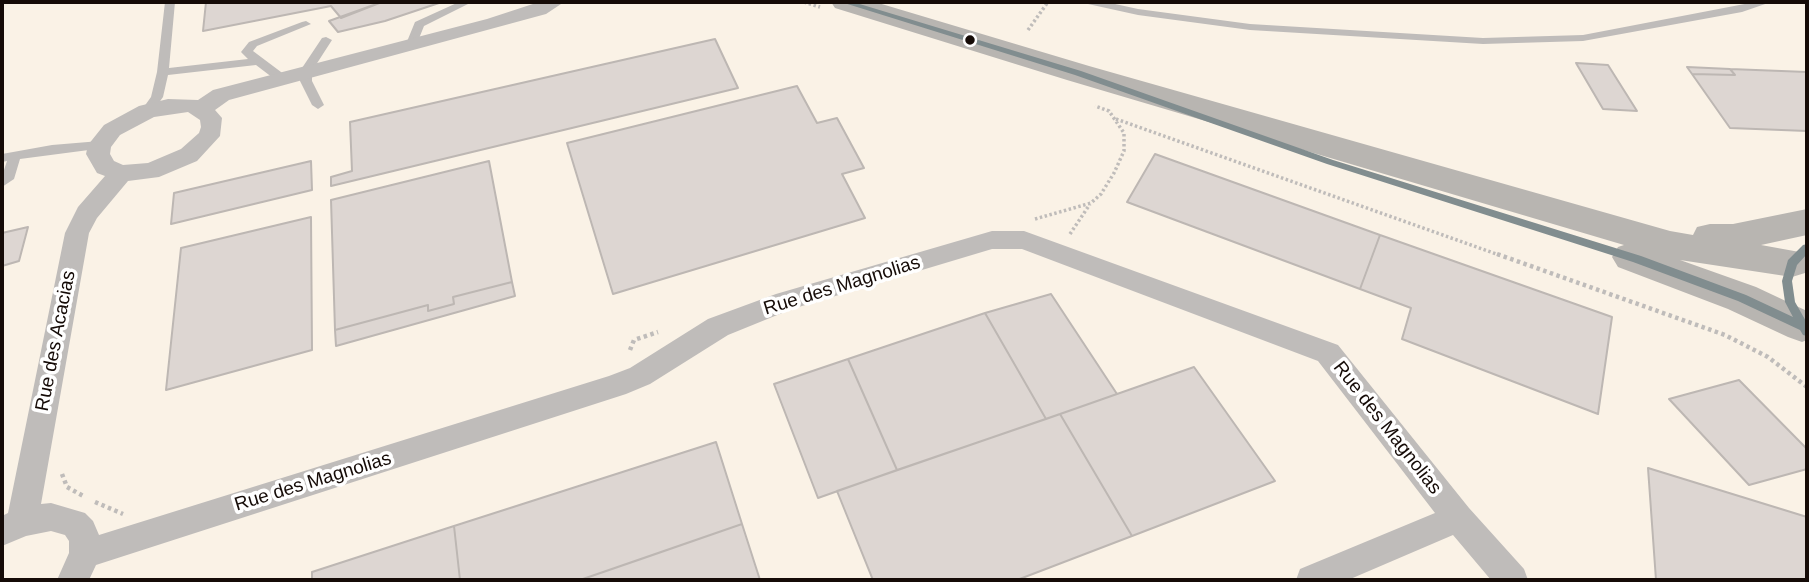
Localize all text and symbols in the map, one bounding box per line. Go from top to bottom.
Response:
unlabelled marker [963,33,977,47]
street label: Rue des Magnolias [761,251,923,321]
street label: Rue des Acacias [31,269,81,413]
street label: Rue des Magnolias [1328,357,1446,499]
street label: Rue des Magnolias [232,447,394,517]

